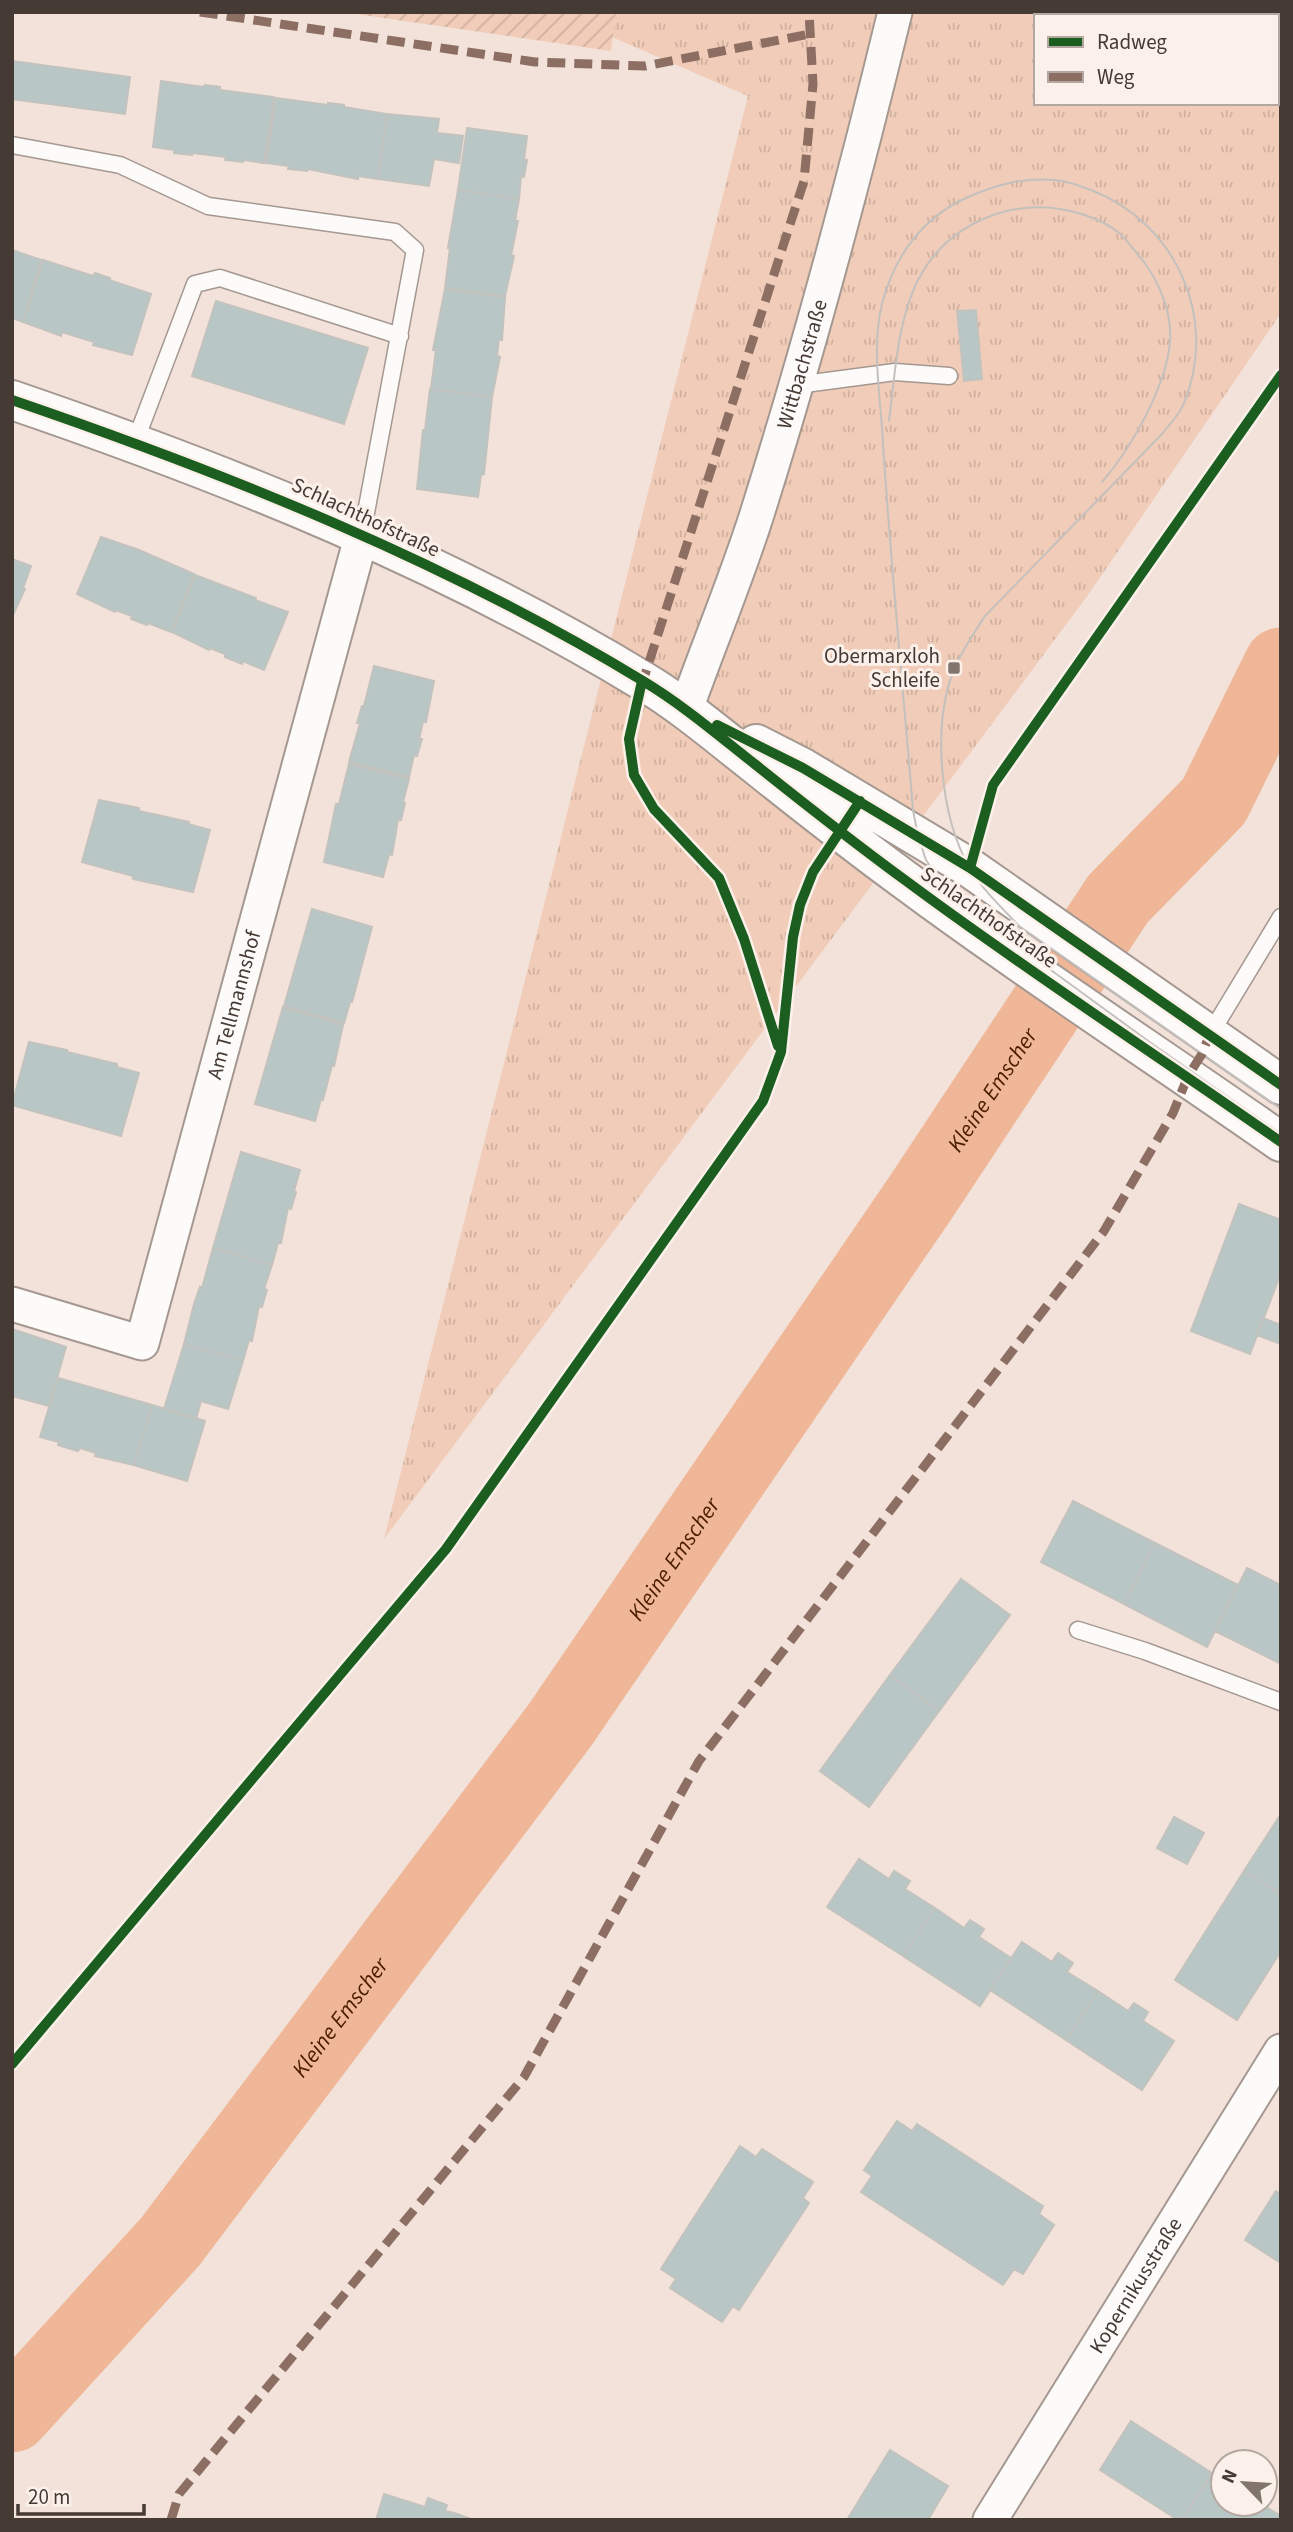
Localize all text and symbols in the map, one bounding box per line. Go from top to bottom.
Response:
legend [1034,14,1279,105]
text: Radweg [1097,27,1167,57]
text: Weg [1097,62,1135,92]
street label: Wittbachstraße [769,296,835,433]
street label: Schlachthofstraße [287,470,445,564]
place label: Obermarxloh Schleife [824,641,940,695]
marker: Obermarxloh Schleife [946,660,962,676]
street label: Schlachthofstraße [915,859,1063,975]
street label: Am Tellmannshof [199,927,269,1083]
water label: Kleine Emscher [939,1020,1046,1159]
water label: Kleine Emscher [620,1490,728,1628]
water label: Kleine Emscher [284,1950,397,2084]
street label: Kopernikusstraße [1082,2212,1189,2359]
north arrow [1209,2448,1279,2518]
text: N [1215,2465,1245,2488]
scale bar [18,2472,144,2516]
text: 20 m [28,2482,70,2512]

